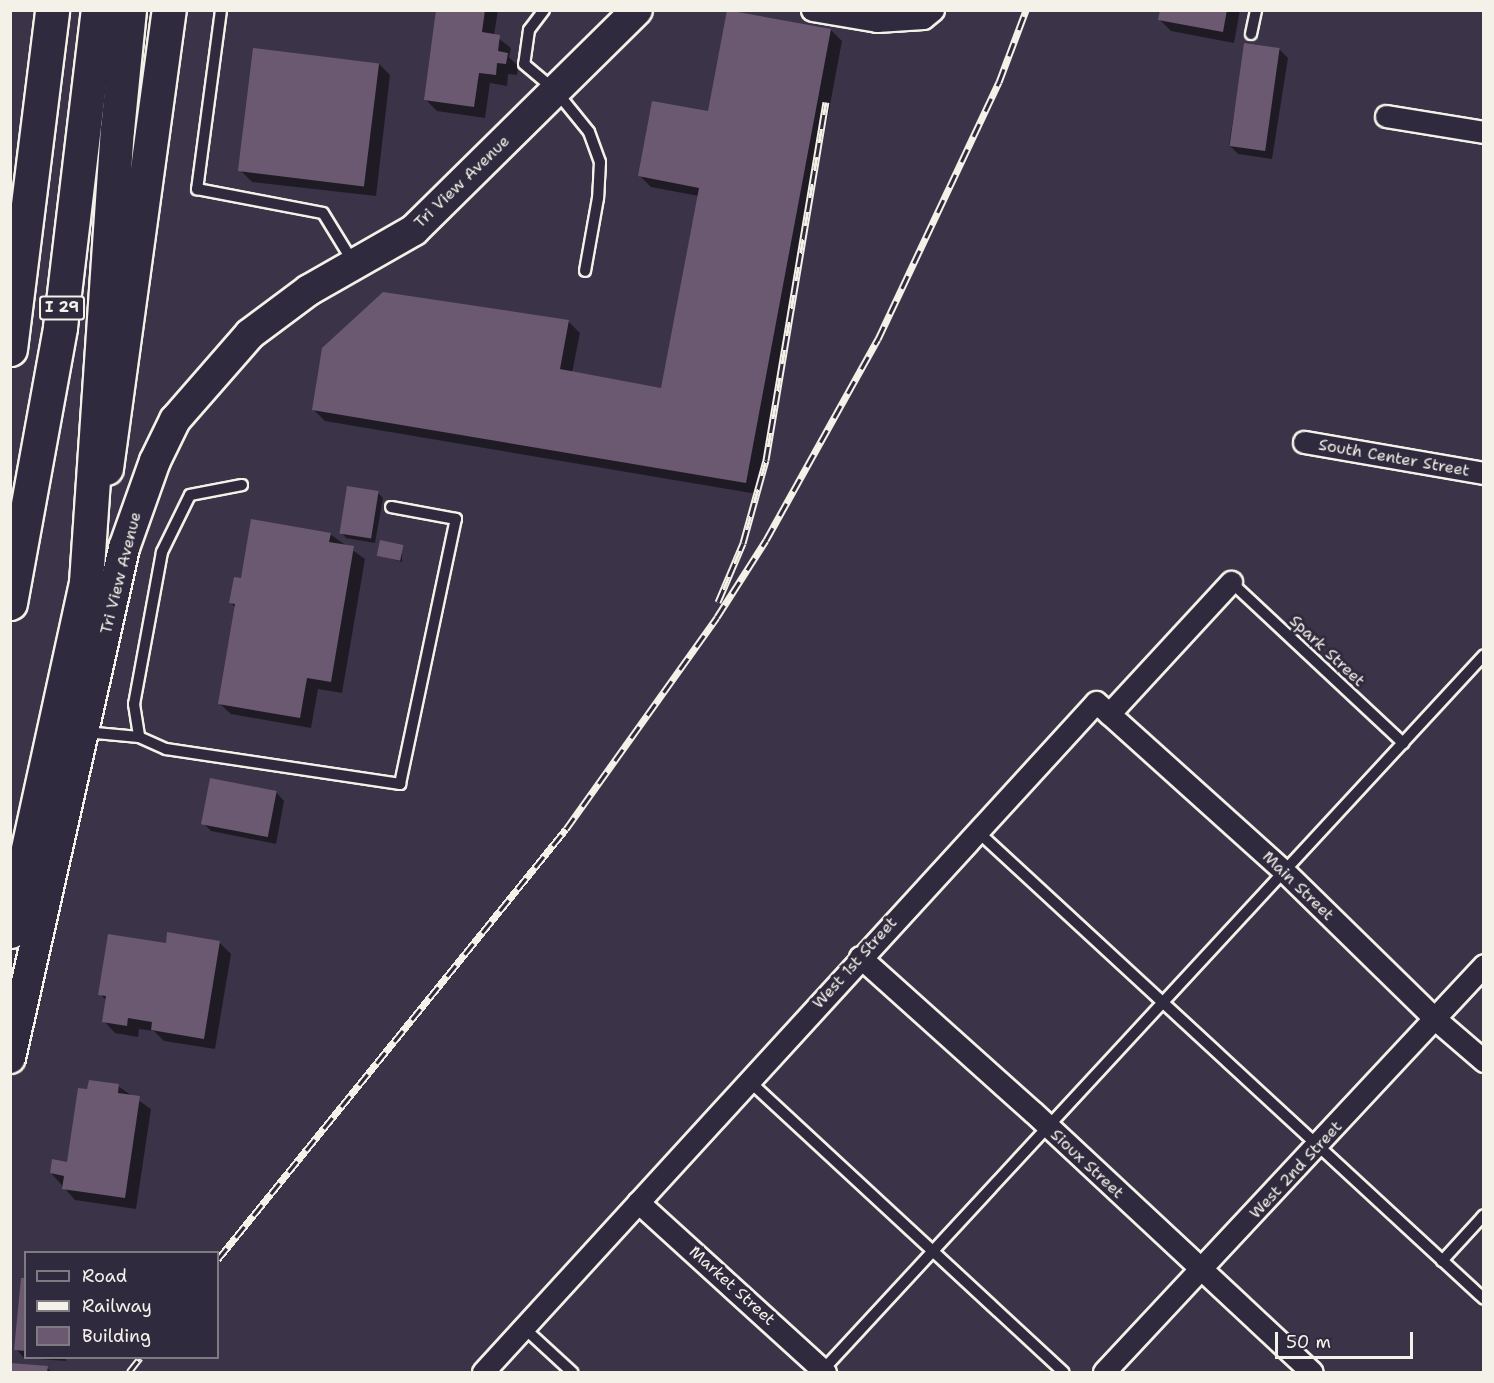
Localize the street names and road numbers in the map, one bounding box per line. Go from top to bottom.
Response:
street label: Tri View Avenue [410,132,514,232]
road number: I 29 [38,296,86,320]
street label: South Center Street [1317,435,1471,481]
street label: Tri View Avenue [97,510,145,636]
street label: Spark Street [1285,611,1369,691]
street label: Main Street [1258,847,1338,925]
street label: West 1st Street [809,913,901,1013]
street label: West 2nd Street [1246,1117,1346,1223]
street label: Sioux Street [1046,1125,1128,1203]
street label: Market Street [685,1242,779,1330]

